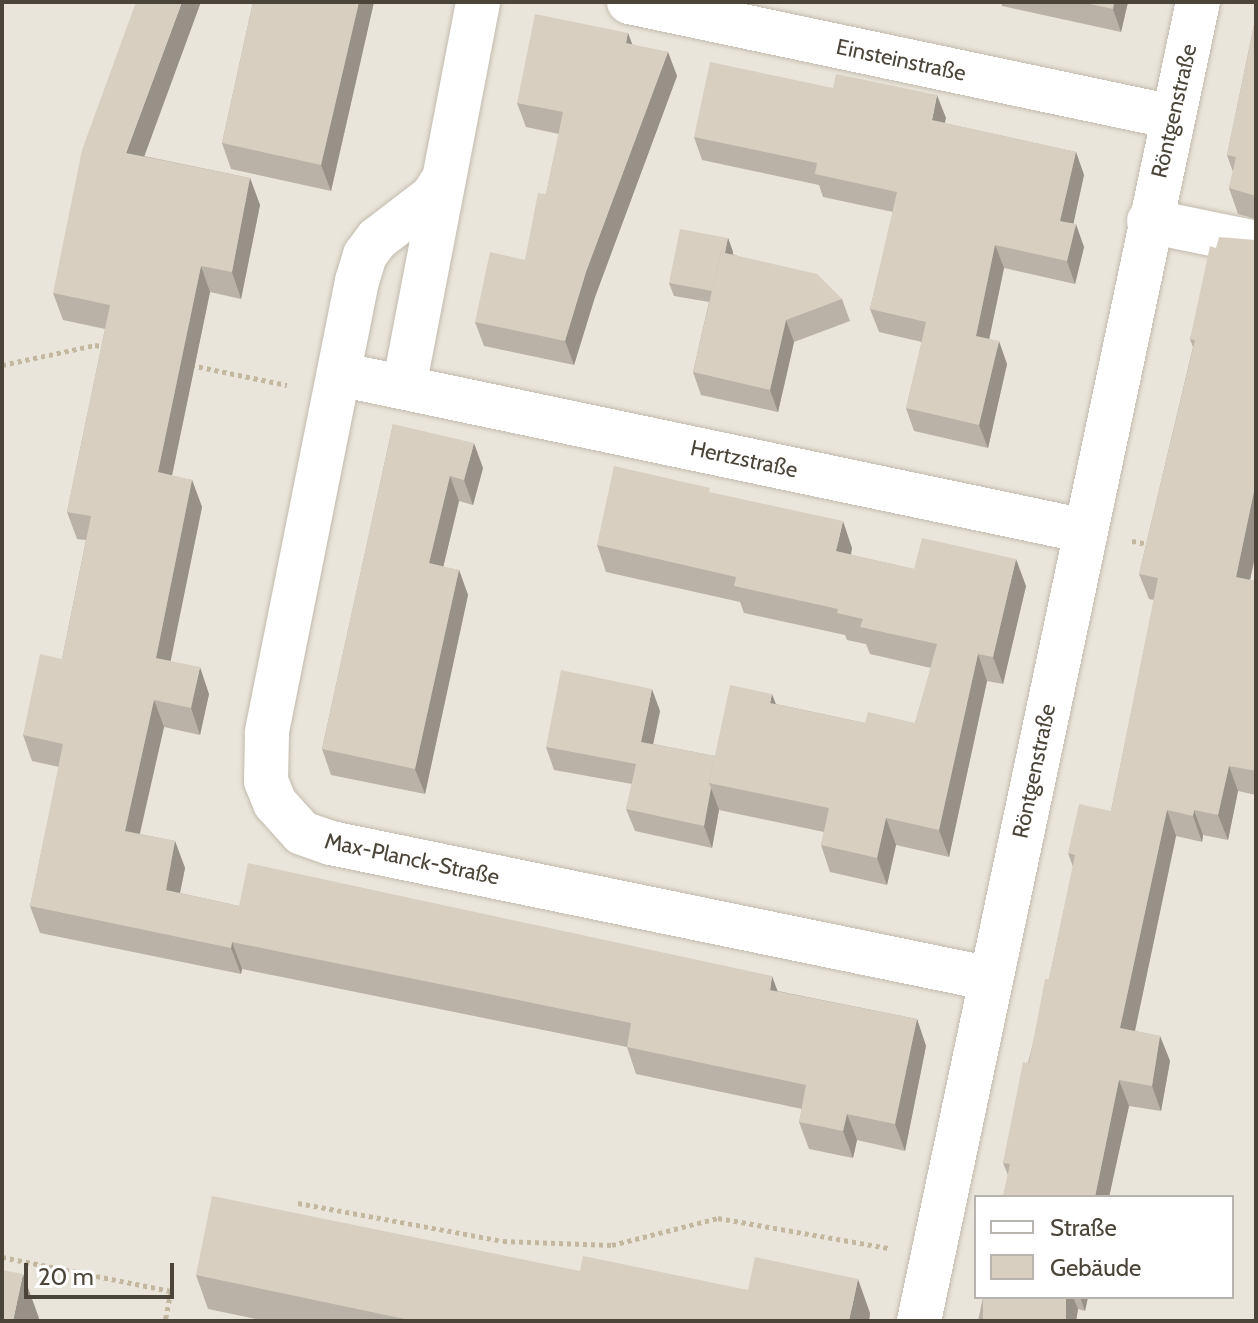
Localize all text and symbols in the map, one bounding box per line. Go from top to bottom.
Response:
street label: Einsteinstraße [834,33,968,87]
street label: Röntgenstraße [1146,41,1202,181]
street label: Hertzstraße [688,435,800,483]
street label: Röntgenstraße [1007,701,1061,841]
street label: Max-Planck-Straße [322,828,502,890]
legend [974,1195,1234,1299]
text: Straße [1050,1213,1117,1242]
scale bar [28,1247,178,1297]
text: Gebäude [1050,1253,1141,1282]
text: 20 m [38,1262,94,1291]

